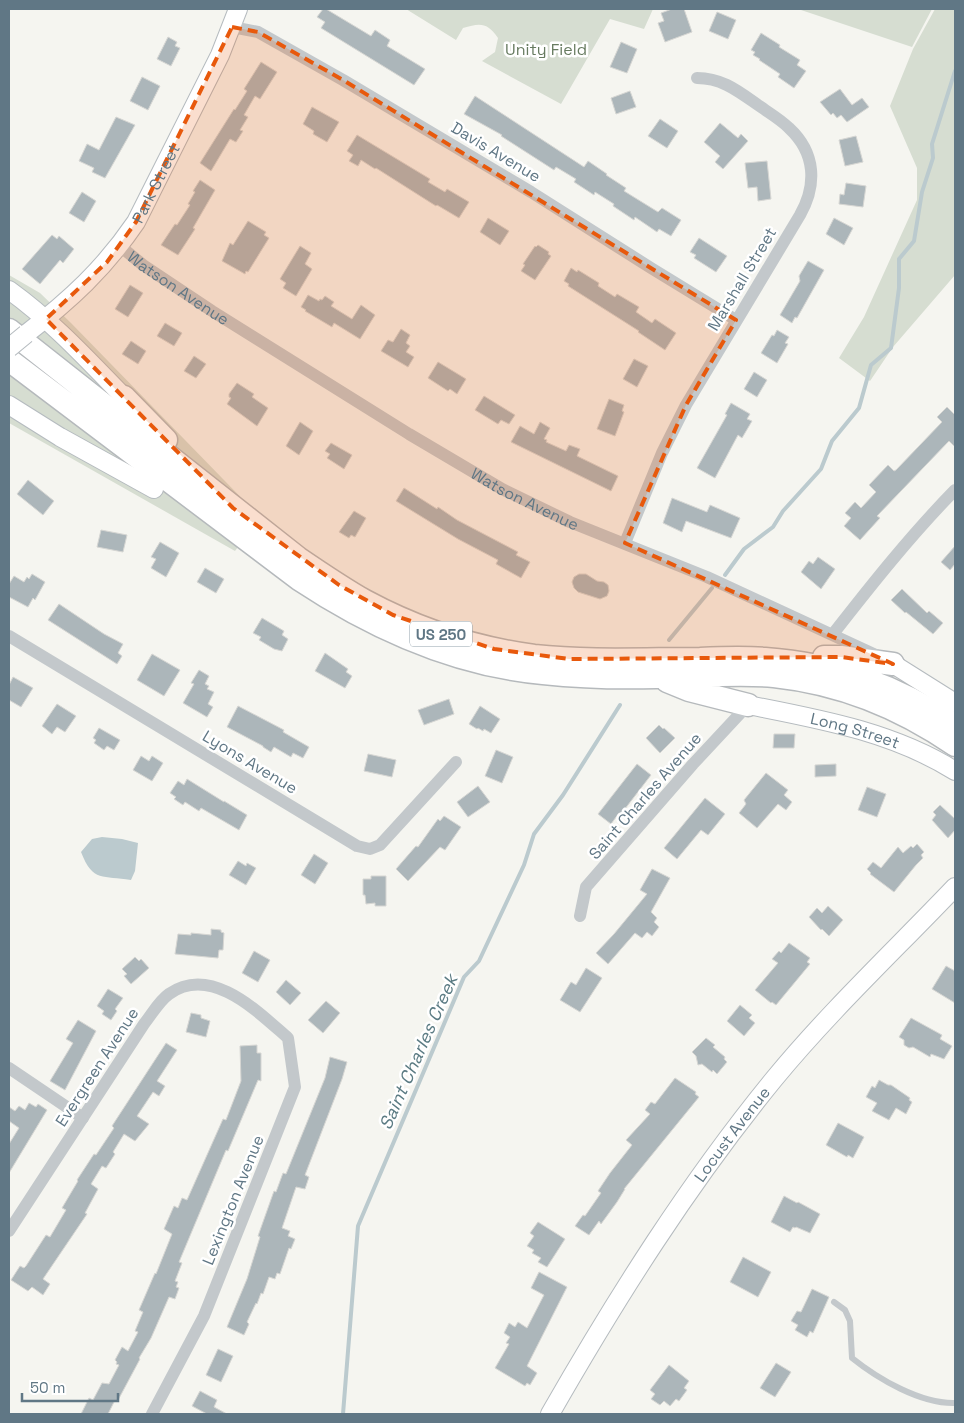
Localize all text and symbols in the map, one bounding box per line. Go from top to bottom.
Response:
park label: Unity Field [505,39,587,60]
street label: Davis Avenue [447,117,545,187]
street label: Park Street [127,140,184,227]
street label: Marshall Street [703,223,781,335]
street label: Watson Avenue [123,246,233,330]
street label: Watson Avenue [467,462,582,535]
road number: US 250 [410,622,472,646]
street label: Long Street [809,707,903,753]
street label: Lyons Avenue [199,725,301,799]
street label: Saint Charles Avenue [584,728,706,864]
water label: Saint Charles Creek [373,969,463,1133]
street label: Evergreen Avenue [51,1004,143,1130]
street label: Locust Avenue [689,1082,774,1186]
street label: Lexington Avenue [197,1132,269,1268]
scale bar [22,1370,119,1402]
text: 50 m [30,1378,65,1397]

